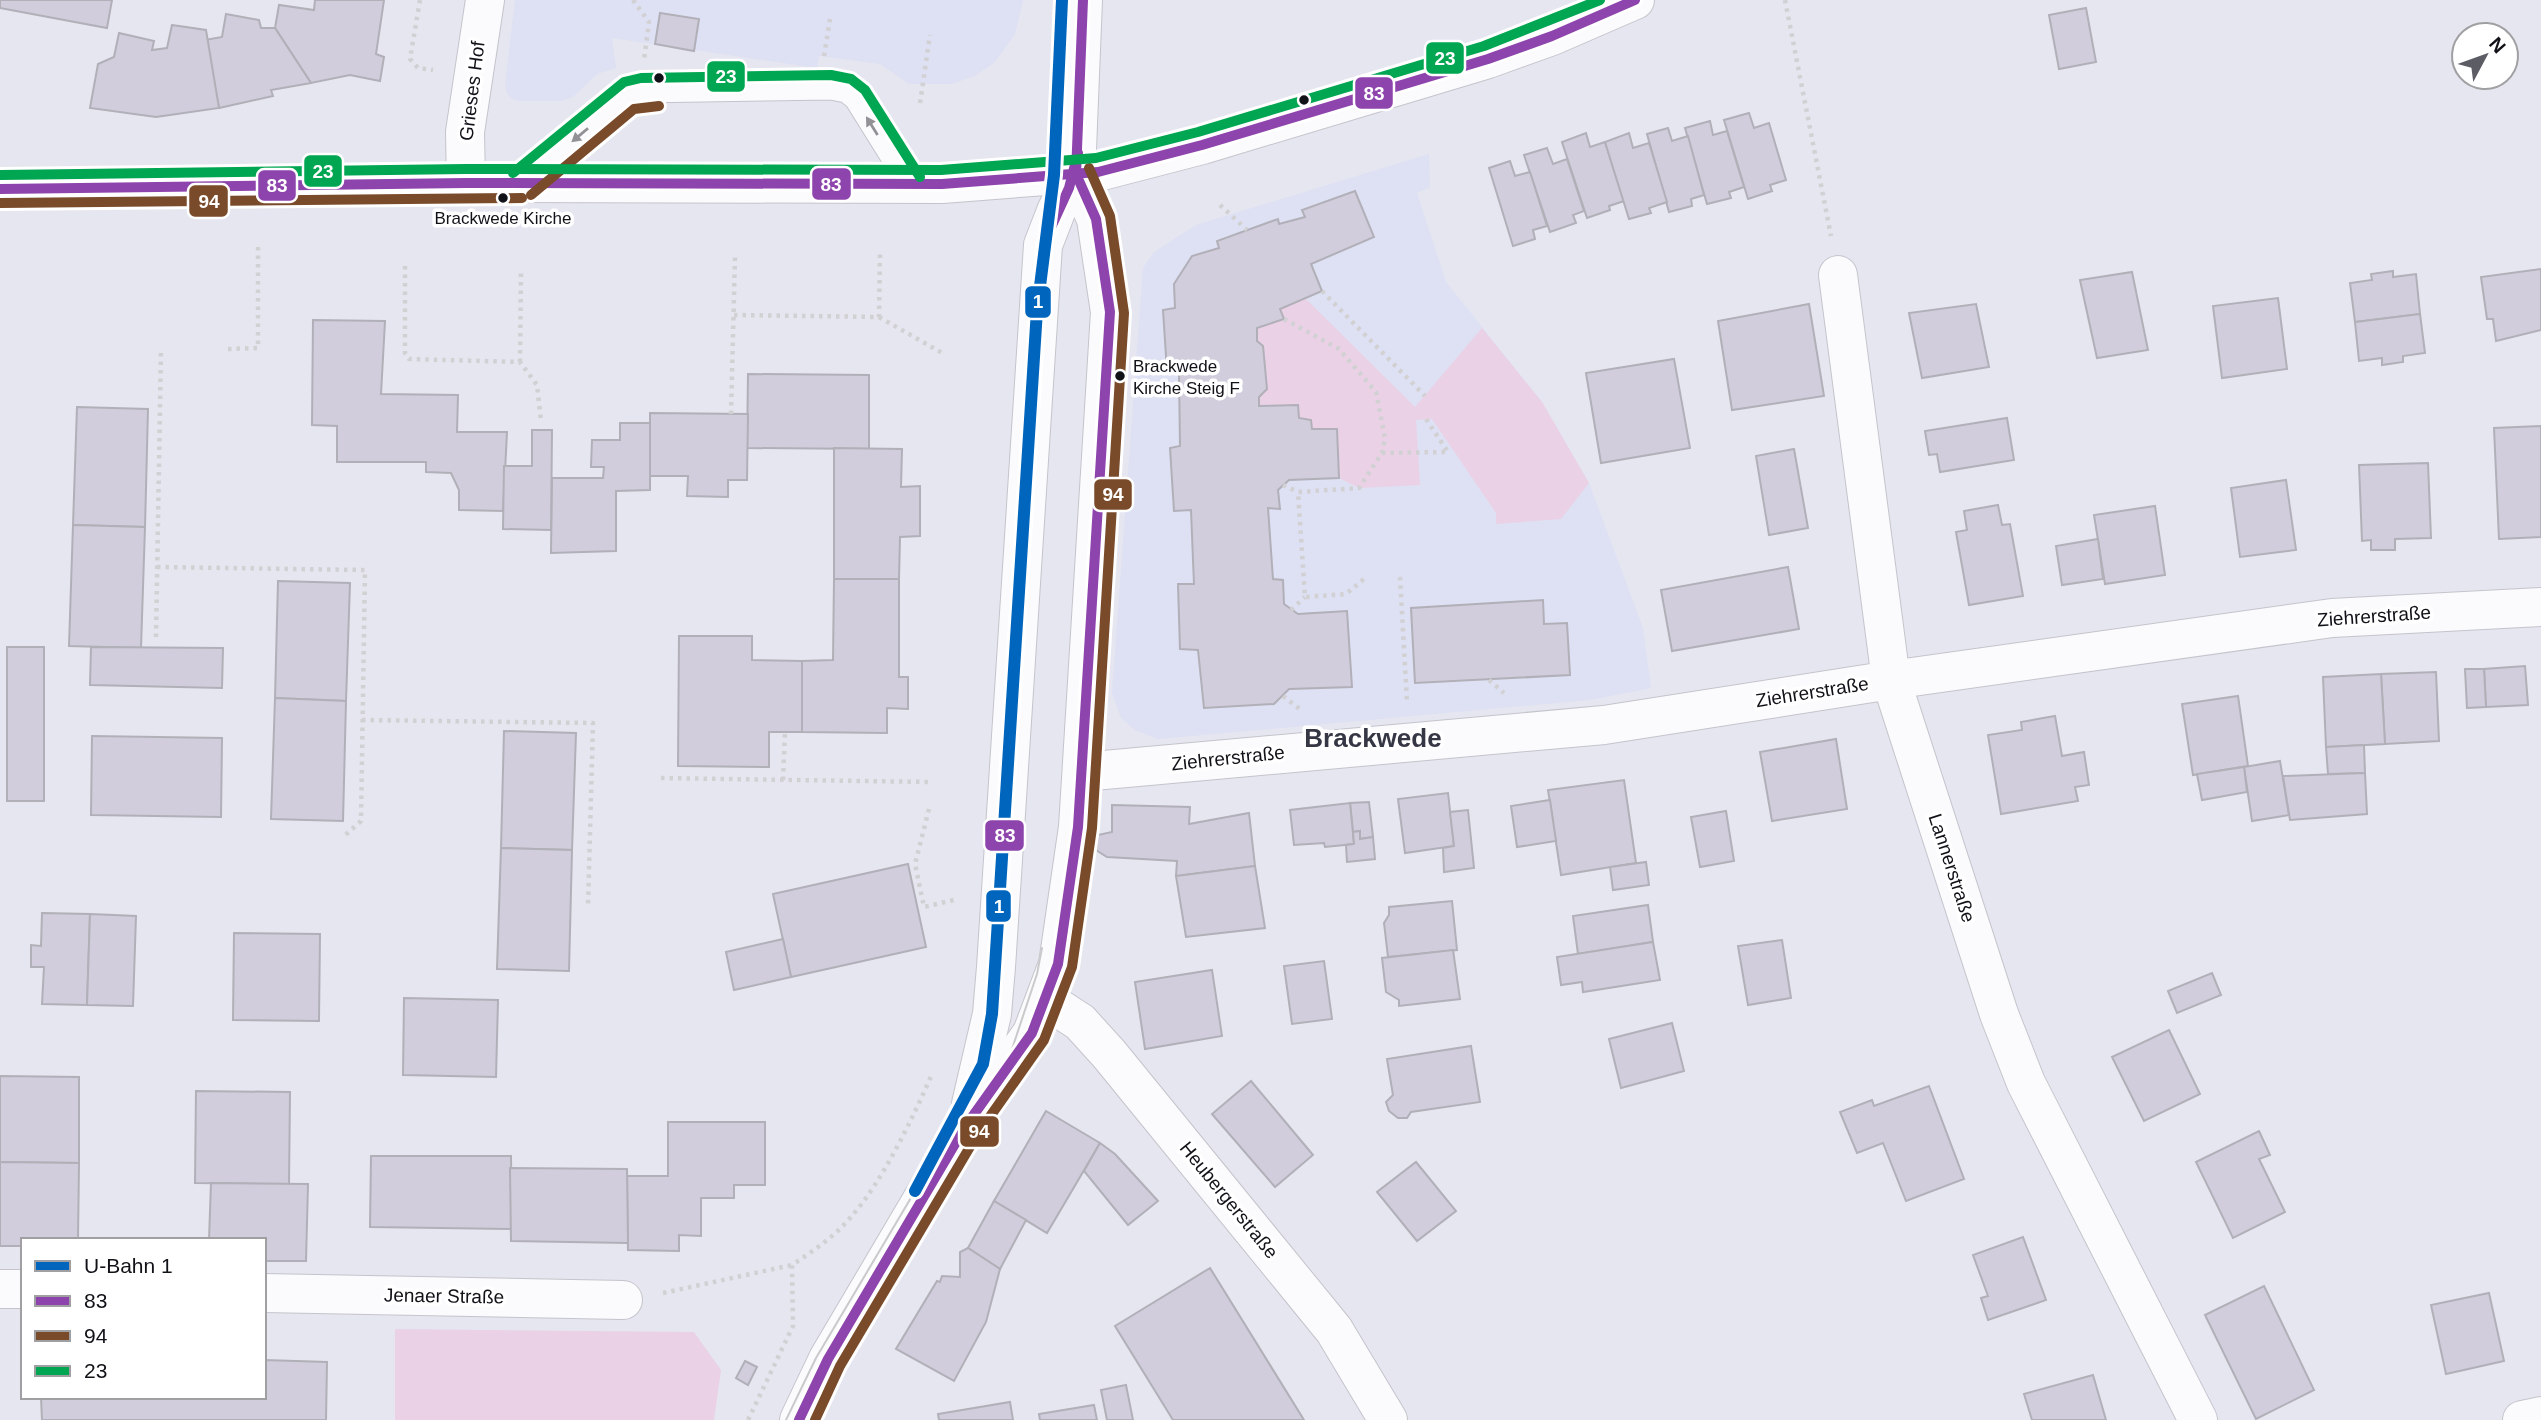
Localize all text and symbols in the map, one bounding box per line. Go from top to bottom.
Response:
north arrow [2450,21,2520,91]
text: N [2485,33,2510,57]
street label: Grieses Hof [455,39,489,142]
line badge: 23 [1425,41,1465,75]
text: 23 [1434,48,1456,69]
line badge: 23 [706,60,746,93]
text: 23 [715,66,737,87]
unlabelled marker [652,71,666,85]
line badge: 83 [1354,76,1394,110]
text: 83 [1363,83,1385,104]
unlabelled marker [1297,93,1311,107]
one-way arrow [866,117,879,136]
one-way arrow [572,127,589,142]
line badge: 23 [303,154,343,188]
text: 23 [312,161,334,182]
line badge: 83 [811,167,852,201]
line badge: 83 [257,169,297,202]
text: 83 [820,174,842,195]
text: 83 [266,175,288,196]
line badge: 94 [188,184,229,218]
text: 94 [198,191,220,212]
marker: Brackwede Kirche [496,191,510,205]
place label: Brackwede Kirche [434,209,572,228]
line badge: 1 [1024,285,1052,319]
text: 1 [1033,291,1044,312]
place label: Brackwede Kirche Steig F [1133,357,1240,398]
marker: Brackwede Kirche Steig F [1113,369,1127,383]
line badge: 94 [1093,478,1133,511]
text: 94 [1102,484,1124,505]
street label: Ziehrerstraße [2316,602,2432,630]
street label: Ziehrerstraße [1754,673,1870,711]
district label: Brackwede [1304,723,1442,753]
street label: Ziehrerstraße [1170,742,1286,774]
street label: Lannerstraße [1925,811,1979,925]
line badge: 83 [984,819,1025,852]
text: 83 [994,825,1016,846]
line badge: 1 [985,889,1012,923]
text: 1 [994,896,1005,917]
line badge: 94 [959,1115,1000,1148]
text: 94 [968,1121,990,1142]
street label: Heubergerstraße [1176,1138,1282,1262]
legend [21,1238,266,1399]
text: U-Bahn 1 [84,1254,173,1277]
street label: Jenaer Straße [384,1284,504,1308]
text: 83 [84,1289,107,1312]
text: 94 [84,1324,108,1347]
text: 23 [84,1359,107,1382]

